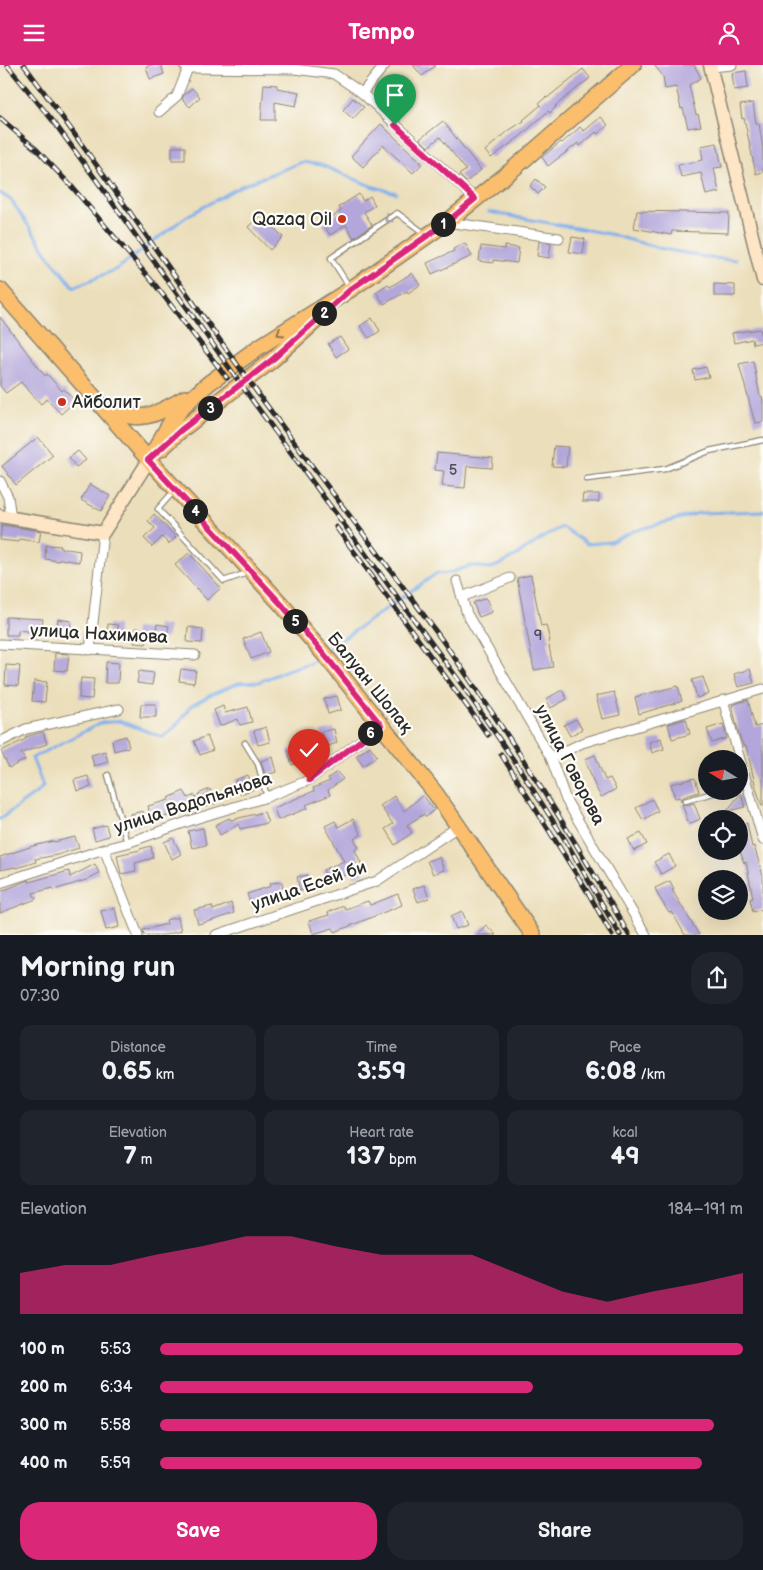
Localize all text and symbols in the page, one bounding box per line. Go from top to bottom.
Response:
icon: menu [20,19,48,47]
text: Tempo [348,19,415,46]
icon: person [715,19,743,47]
pin [374,74,416,125]
icon: arrive [381,81,409,109]
place label: Qazaq Oil [252,209,332,230]
pin: 1 [430,211,456,237]
marker: Qazaq Oil [336,213,348,225]
one-way arrow [384,213,394,222]
text: 1 [441,216,446,233]
pin: 2 [312,301,336,325]
text: 2 [320,305,329,322]
one-way arrow [276,327,285,337]
place label: Айболит [71,392,142,413]
pin: 3 [198,395,222,421]
marker: Айболит [56,396,68,408]
text: 3 [206,400,215,417]
house number: 5 [449,461,457,480]
pin: 4 [182,499,208,523]
text: 4 [191,503,200,520]
pin: 5 [282,609,308,633]
text: 5 [291,613,300,630]
street label: улица Нахимова [29,620,169,648]
house number: 9 [534,626,542,645]
street label: Балуан Шолақ [323,628,417,738]
street label: улица Говорова [531,701,610,829]
pin: 6 [358,721,382,745]
text: 6 [366,725,375,742]
pin [288,729,330,780]
icon: check [295,736,323,764]
north arrow [698,750,748,800]
map controls [698,750,748,920]
street label: улица Водопьянова [112,768,275,838]
button: locate [698,810,748,860]
street label: улица Есей би [249,856,369,916]
button: layers [698,870,748,920]
text: Morning run [20,951,175,984]
button: share [691,952,743,1004]
text: 07:30 [20,987,60,1006]
text: Distance [110,1039,166,1056]
text: Time [366,1039,397,1056]
text: Pace [609,1039,641,1056]
text: 0.65 [101,1056,152,1087]
text: 3:59 [357,1056,406,1087]
text: 6:08 [585,1056,637,1087]
text: km [152,1066,174,1083]
text: /km [637,1066,665,1083]
text: Elevation [109,1124,167,1141]
text: Heart rate [349,1124,414,1141]
text: kcal [613,1124,638,1141]
text: 7 [123,1141,137,1172]
text: 137 [346,1141,385,1172]
text: 49 [610,1141,640,1172]
text: m [137,1151,152,1168]
text: bpm [385,1151,417,1168]
text: Elevation [20,1200,87,1219]
text: 184–191 m [668,1200,743,1219]
text: 100 m [20,1340,65,1359]
text: 5:53 [100,1340,131,1359]
text: 200 m [20,1378,67,1397]
text: 6:34 [100,1378,133,1397]
text: 300 m [20,1416,67,1435]
text: 5:58 [100,1416,131,1435]
text: 400 m [20,1454,67,1473]
text: 5:59 [100,1454,131,1473]
button: Save [20,1502,377,1560]
button: Share [387,1502,743,1560]

